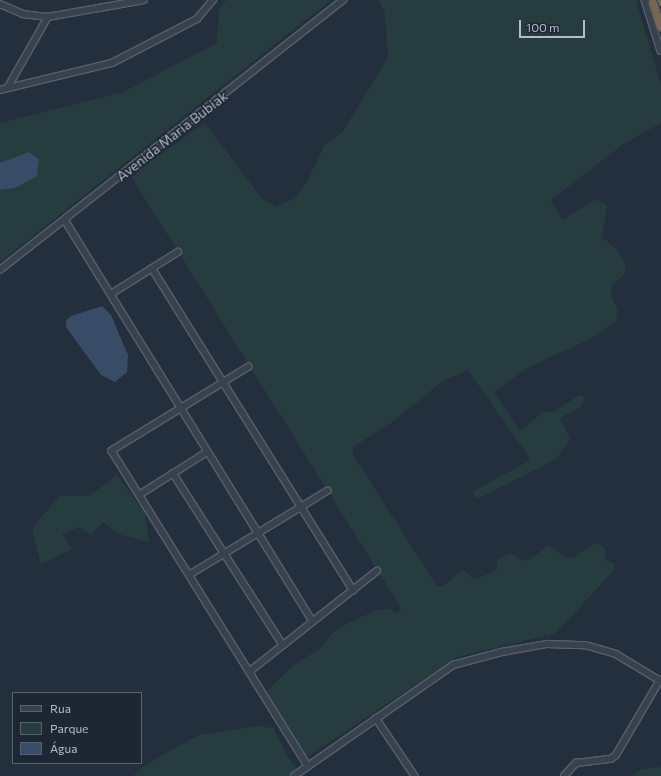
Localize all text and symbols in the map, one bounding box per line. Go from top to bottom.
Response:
scale bar [521,12,587,38]
text: 100 m [526,20,560,34]
street label: Avenida Maria Bubiak [113,87,231,185]
legend [12,692,142,764]
text: Rua [50,701,71,715]
text: Parque [50,721,88,735]
text: Água [50,741,78,755]

